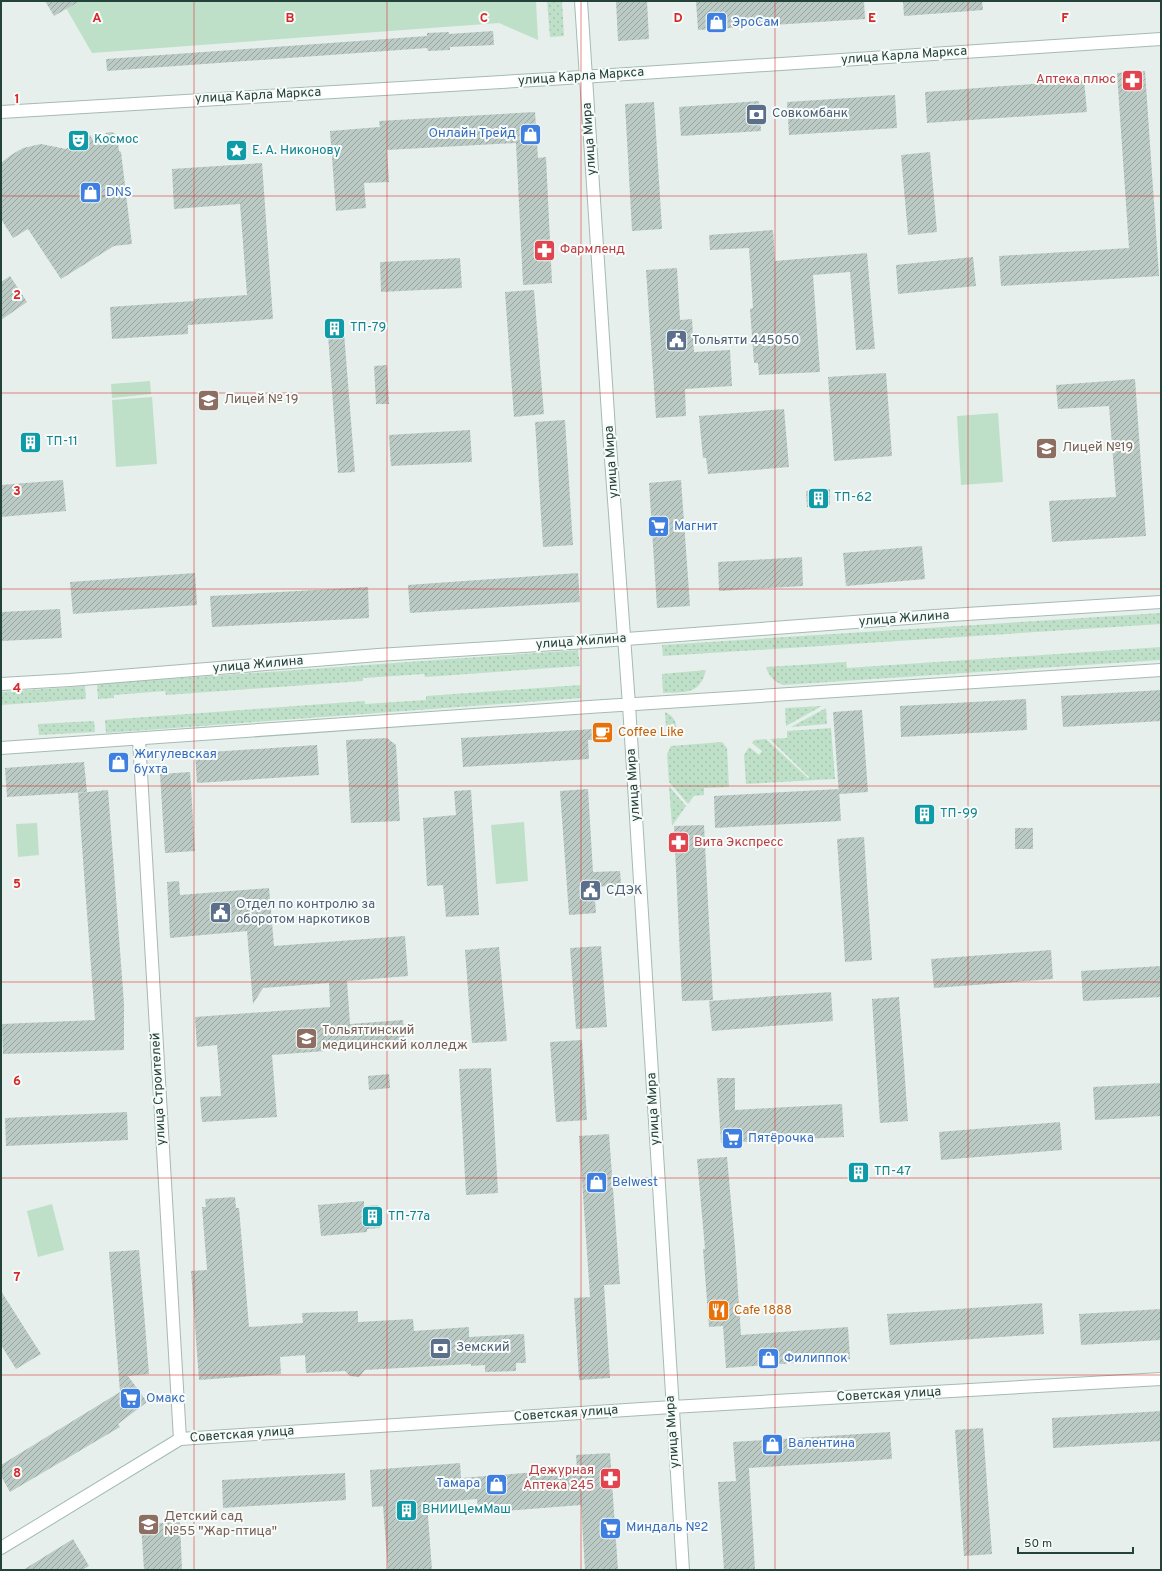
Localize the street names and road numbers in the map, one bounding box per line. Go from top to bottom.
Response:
street label: улица Карла Маркса [840,44,968,68]
street label: улица Карла Маркса [517,65,645,89]
street label: улица Карла Маркса [194,85,322,107]
street label: улица Мира [579,102,601,176]
street label: улица Мира [601,425,623,499]
street label: улица Жилина [858,608,950,630]
street label: улица Жилина [535,631,627,653]
street label: улица Жилина [212,653,304,677]
street label: улица Мира [623,748,645,822]
street label: улица Строителей [148,1032,170,1146]
street label: улица Мира [644,1072,664,1146]
street label: Советская улица [836,1384,942,1406]
street label: улица Мира [662,1395,684,1469]
street label: Советская улица [513,1402,619,1426]
street label: Советская улица [189,1423,295,1447]

